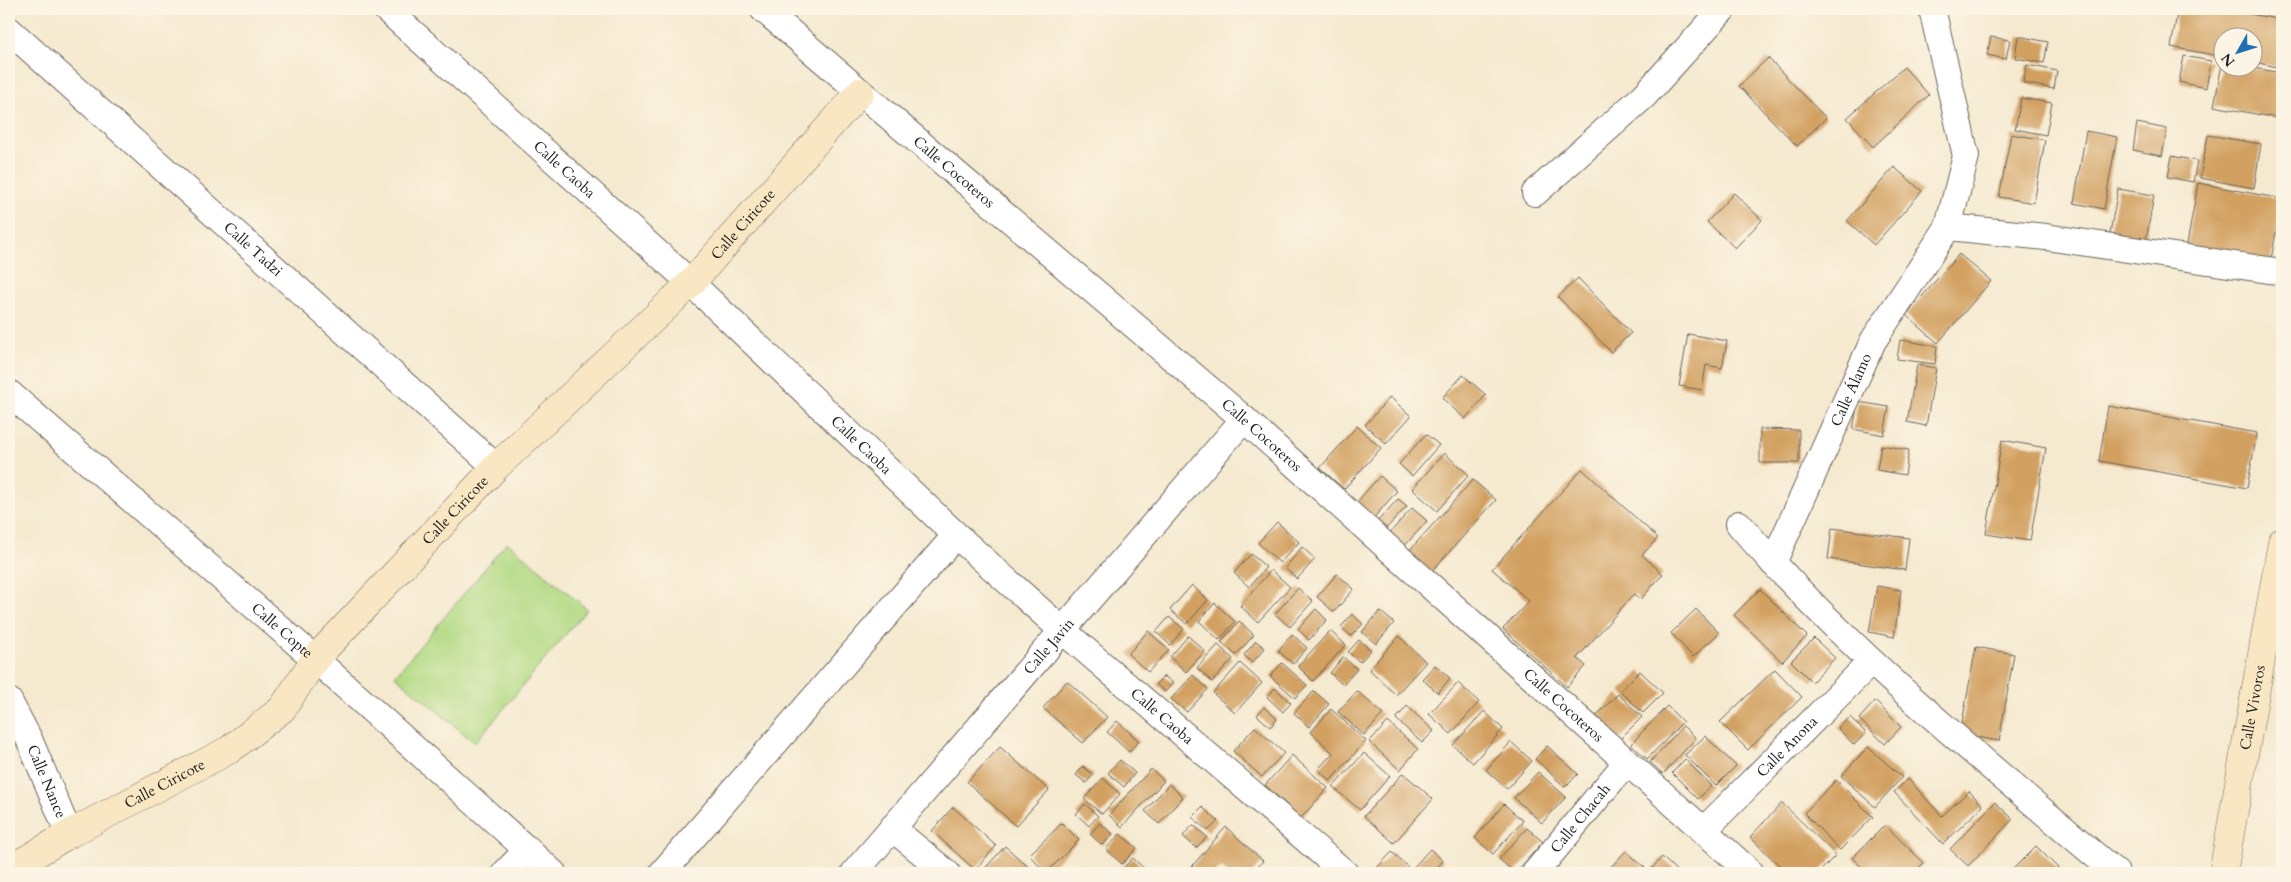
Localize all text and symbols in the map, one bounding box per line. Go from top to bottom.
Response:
north arrow [2214,28,2264,78]
text: N [2217,49,2239,71]
street label: Calle Cocoteros [909,131,999,212]
street label: Calle Caoba [529,136,600,203]
street label: Calle Ciricote [706,184,780,264]
street label: Calle Tadzi [219,217,287,281]
street label: Calle Álamo [1826,350,1876,430]
street label: Calle Cocoteros [1217,394,1306,476]
street label: Calle Caoba [826,411,896,479]
street label: Calle Ciricote [418,471,493,549]
street label: Calle Copte [247,598,317,663]
street label: Calle Javin [1019,613,1079,679]
street label: Calle Vivoros [2235,663,2270,752]
street label: Calle Cocoteros [1519,664,1608,746]
street label: Calle Caoba [1126,683,1198,749]
street label: Calle Anona [1752,711,1822,782]
street label: Calle Nance [23,742,71,821]
street label: Calle Ciricote [121,754,209,813]
street label: Calle Chacah [1546,779,1615,857]

